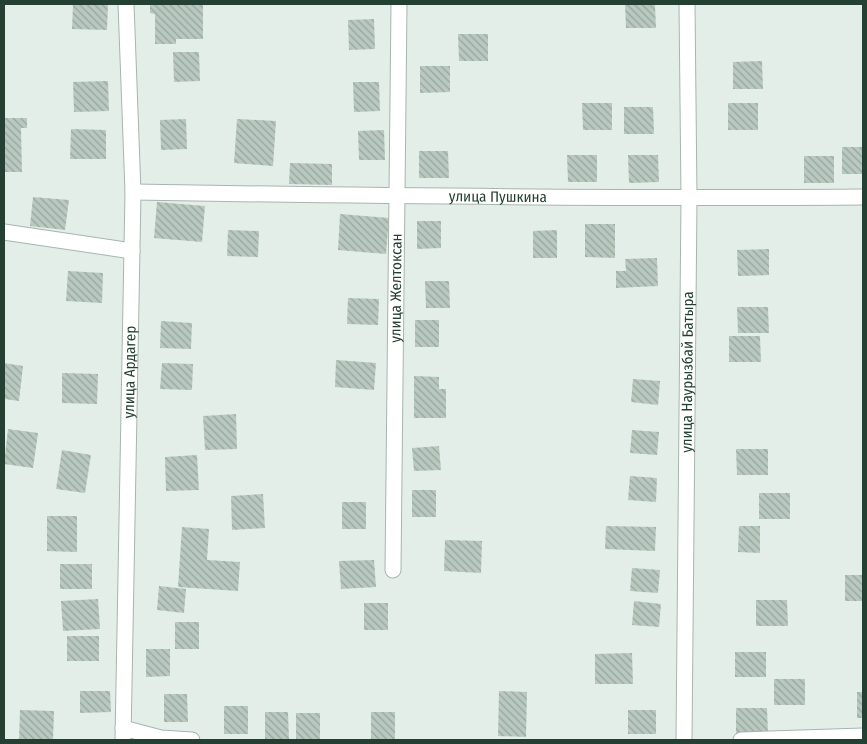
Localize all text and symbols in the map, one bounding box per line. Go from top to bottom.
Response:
street label: улица Пушкина [449,187,547,206]
street label: улица Желтоксан [386,233,406,343]
street label: улица Наурызбай Батыра [678,291,697,453]
street label: улица Ардагер [120,326,140,419]

